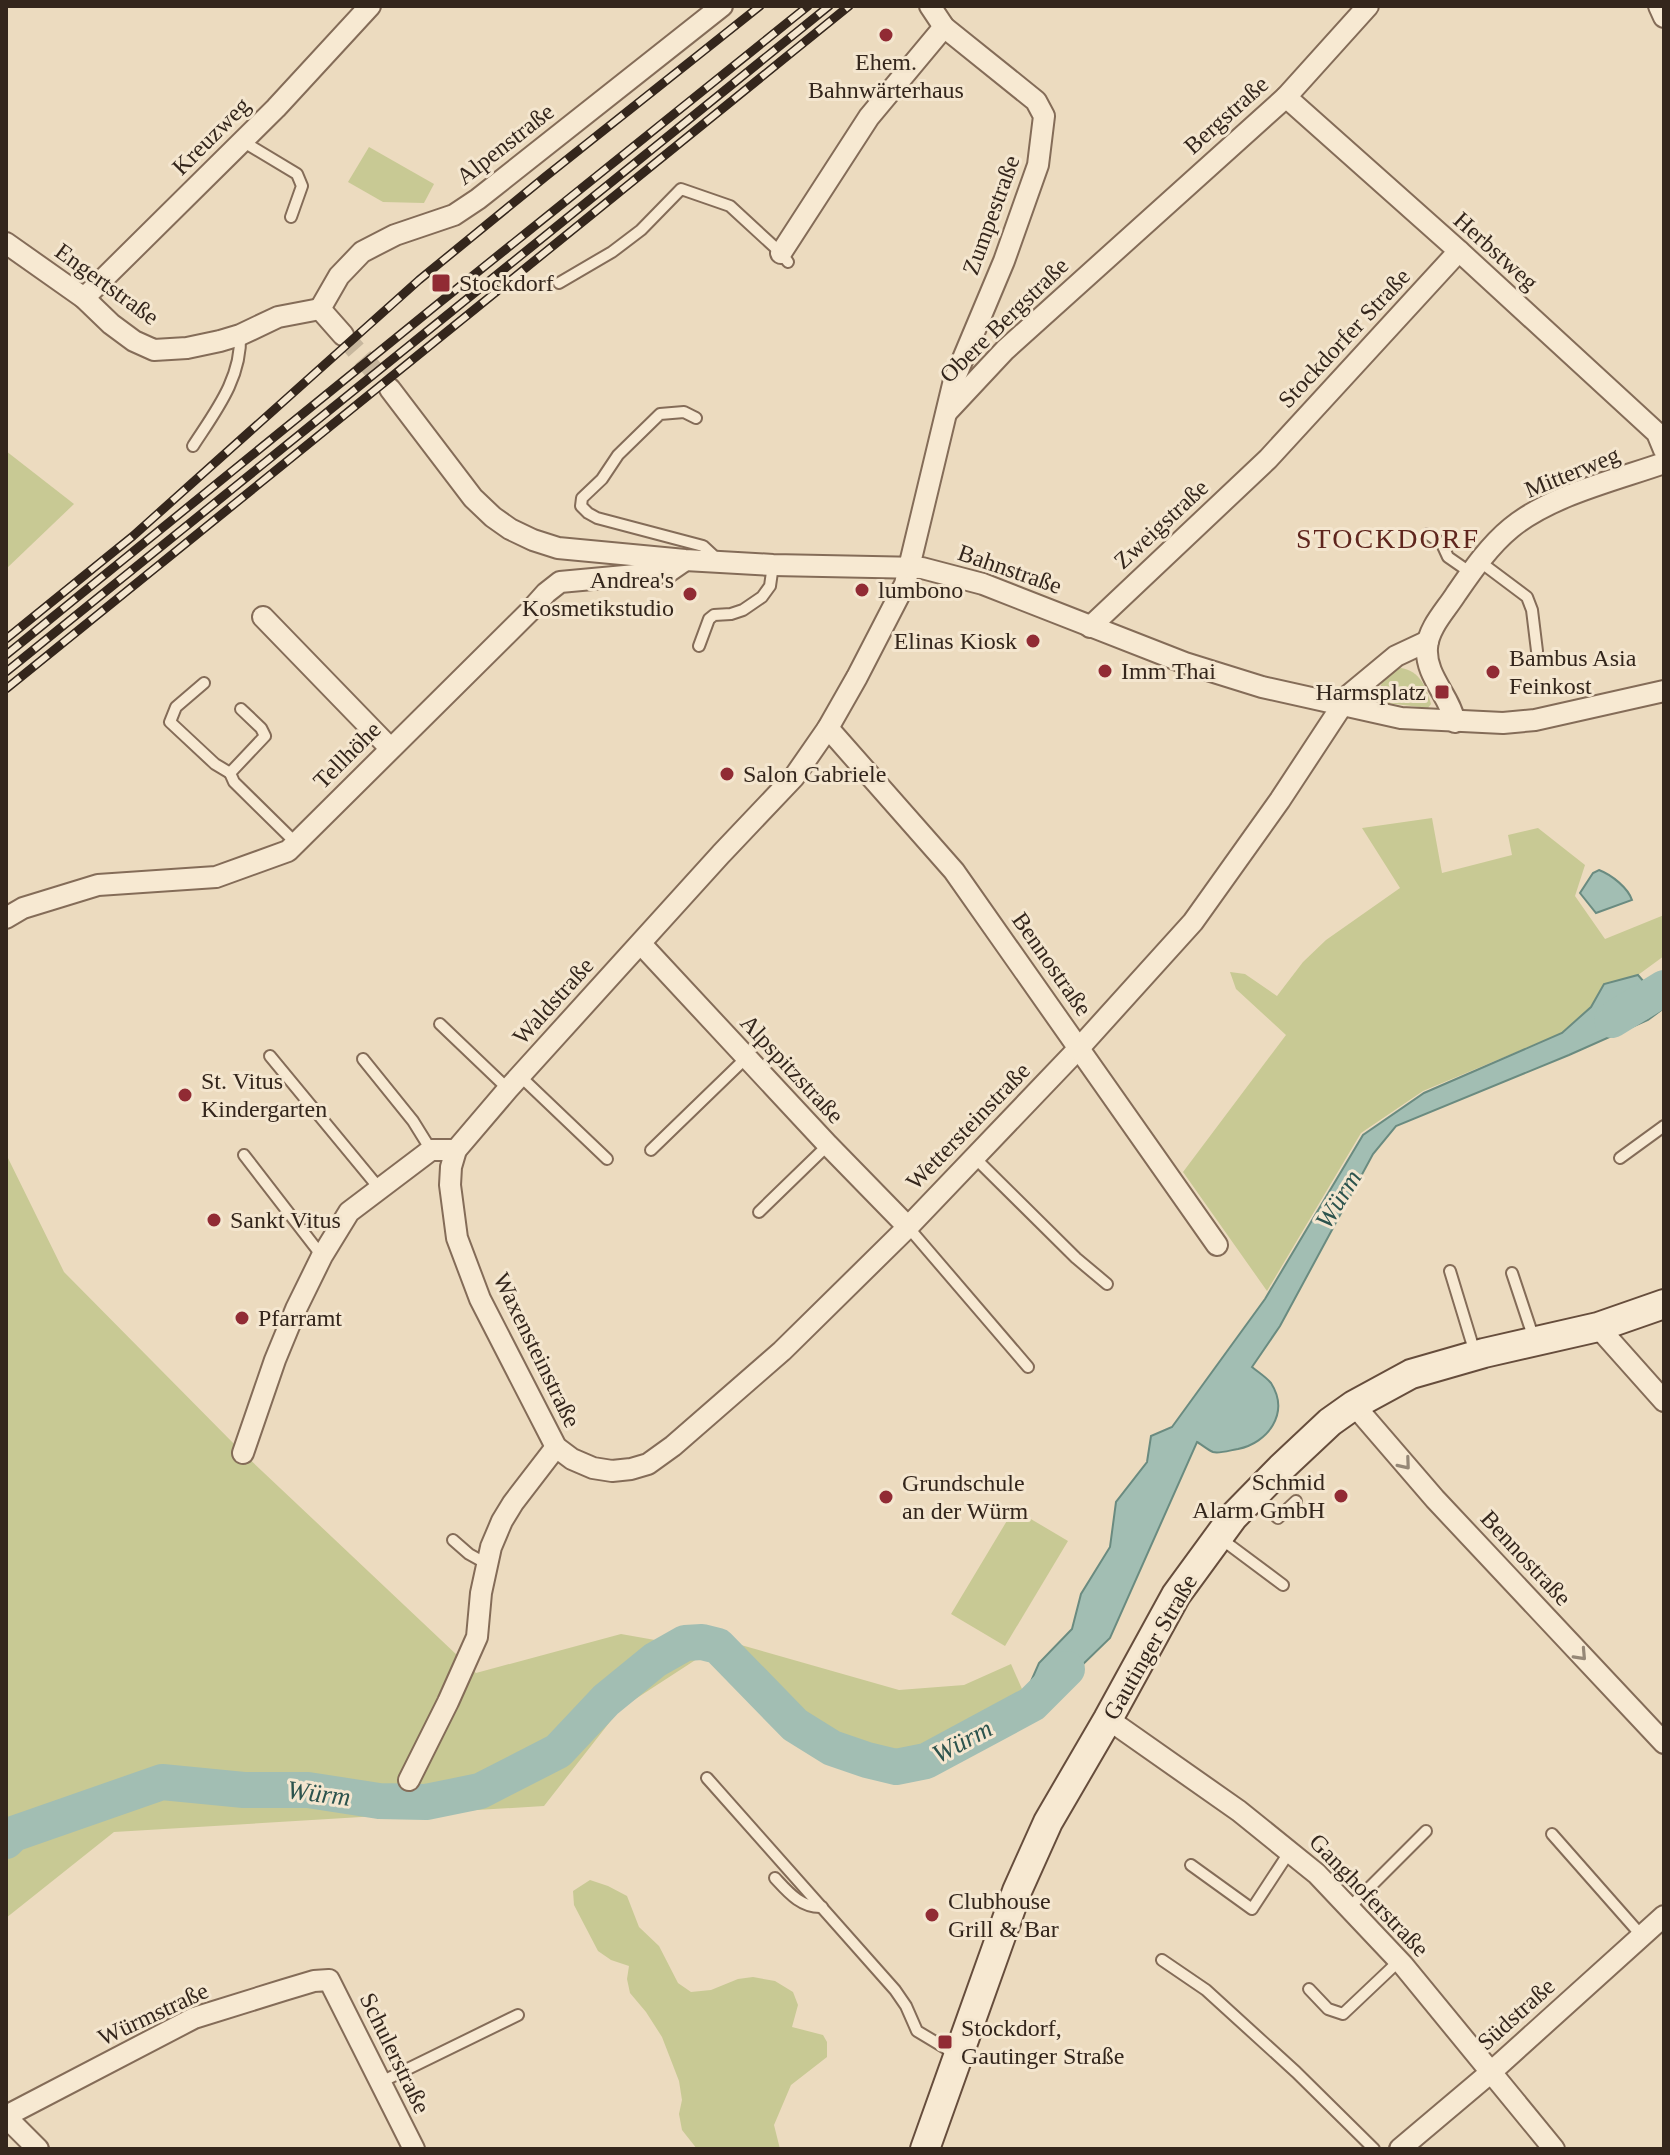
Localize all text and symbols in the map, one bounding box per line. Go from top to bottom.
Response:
marker: Ehem. Bahnwärterhaus [877,26,895,44]
place label: Ehem. Bahnwärterhaus [808,49,964,103]
street label: Bergstraße [1179,71,1273,159]
street label: Kreuzweg [167,92,255,180]
street label: Alpenstraße [451,98,559,190]
street label: Zumpestraße [957,152,1025,278]
street label: Herbstweg [1449,207,1543,295]
street label: Engertstraße [50,238,164,330]
street label: Obere Bergstraße [934,252,1074,388]
street label: Stockdorfer Straße [1273,263,1415,413]
place label: Stockdorf [459,270,554,296]
marker: Stockdorf [430,272,452,294]
street label: Mitterweg [1521,441,1623,503]
street label: Zweigstraße [1109,474,1213,574]
district label: STOCKDORF [1296,523,1480,554]
street label: Bahnstraße [955,539,1065,599]
place label: Andrea's Kosmetikstudio [522,567,674,621]
place label: lumbono [878,577,963,603]
marker: lumbono [853,581,871,599]
marker: Andrea's Kosmetikstudio [681,585,699,603]
place label: Elinas Kiosk [894,628,1017,654]
marker: Elinas Kiosk [1024,632,1042,650]
place label: Bambus Asia Feinkost [1509,645,1637,699]
place label: Imm Thai [1121,658,1216,684]
marker: Imm Thai [1096,662,1114,680]
marker: Bambus Asia Feinkost [1484,663,1502,681]
place label: Harmsplatz [1315,679,1426,705]
marker: Harmsplatz [1433,683,1451,701]
street label: Tellhöhe [308,716,386,794]
place label: Salon Gabriele [743,761,886,787]
marker: Salon Gabriele [718,765,736,783]
street label: Bennostraße [1007,907,1097,1021]
street label: Waldstraße [507,952,599,1050]
street label: Alpspitzstraße [735,1009,849,1129]
street label: Wettersteinstraße [901,1057,1035,1195]
place label: St. Vitus Kindergarten [201,1068,327,1122]
marker: St. Vitus Kindergarten [176,1086,194,1104]
water label: Würm [1309,1165,1368,1234]
place label: Sankt Vitus [230,1207,341,1233]
marker: Sankt Vitus [205,1211,223,1229]
street label: Waxensteinstraße [488,1269,586,1431]
place label: Pfarramt [258,1305,342,1331]
marker: Pfarramt [233,1309,251,1327]
one-way arrow [1395,1455,1410,1469]
place label: Schmid Alarm GmbH [1192,1469,1325,1523]
place label: Grundschule an der Würm [902,1470,1029,1524]
marker: Schmid Alarm GmbH [1332,1487,1350,1505]
marker: Grundschule an der Würm [877,1488,895,1506]
street label: Bennostraße [1476,1505,1576,1611]
street label: Gautinger Straße [1098,1570,1202,1724]
one-way arrow [1572,1646,1587,1660]
water label: Würm [927,1714,997,1769]
water label: Würm [286,1775,352,1812]
street label: Ganghoferstraße [1304,1828,1434,1962]
place label: Clubhouse Grill & Bar [948,1888,1059,1942]
marker: Clubhouse Grill & Bar [923,1906,941,1924]
street label: Südstraße [1472,1973,1560,2055]
street label: Würmstraße [94,1977,212,2051]
street label: Schulerstraße [355,1989,435,2117]
place label: Stockdorf, Gautinger Straße [961,2015,1124,2069]
marker: Stockdorf, Gautinger Straße [936,2033,954,2051]

